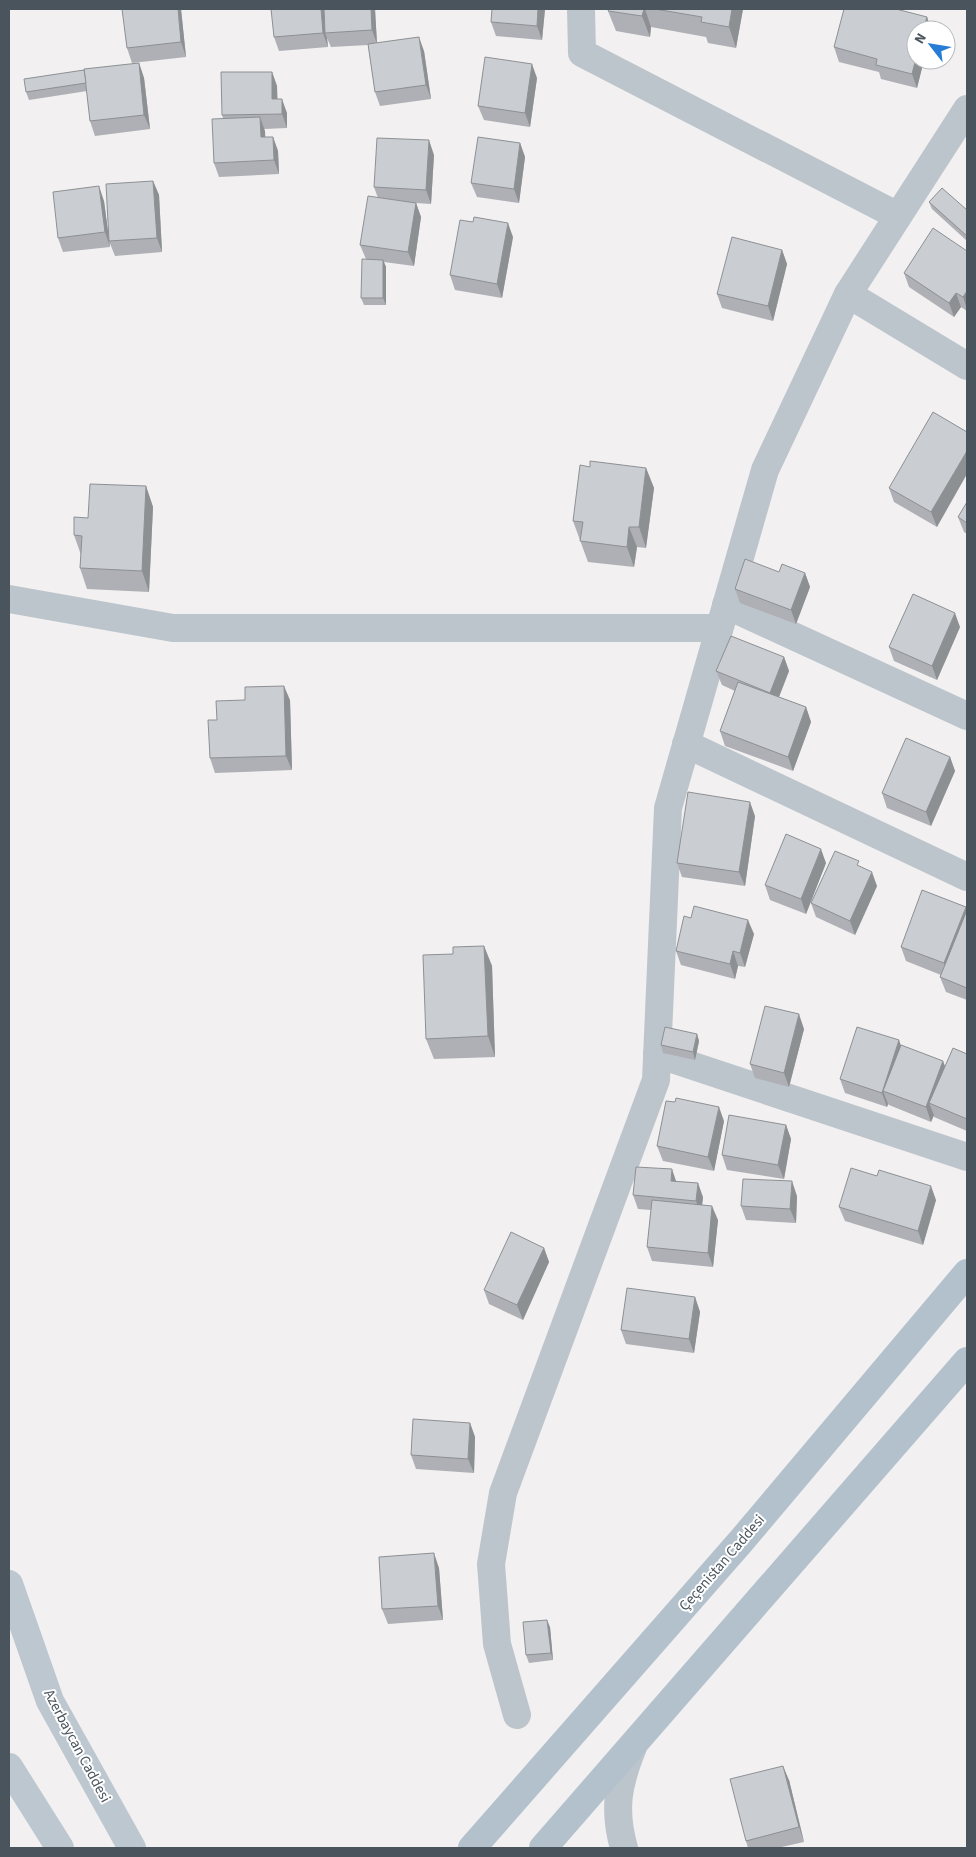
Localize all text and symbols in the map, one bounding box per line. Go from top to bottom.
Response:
north arrow [906,20,956,70]
text: N [910,30,932,48]
street label: Çeçenistan Caddesi [674,1510,770,1616]
street label: Azerbaycan Caddesi [38,1686,116,1806]

